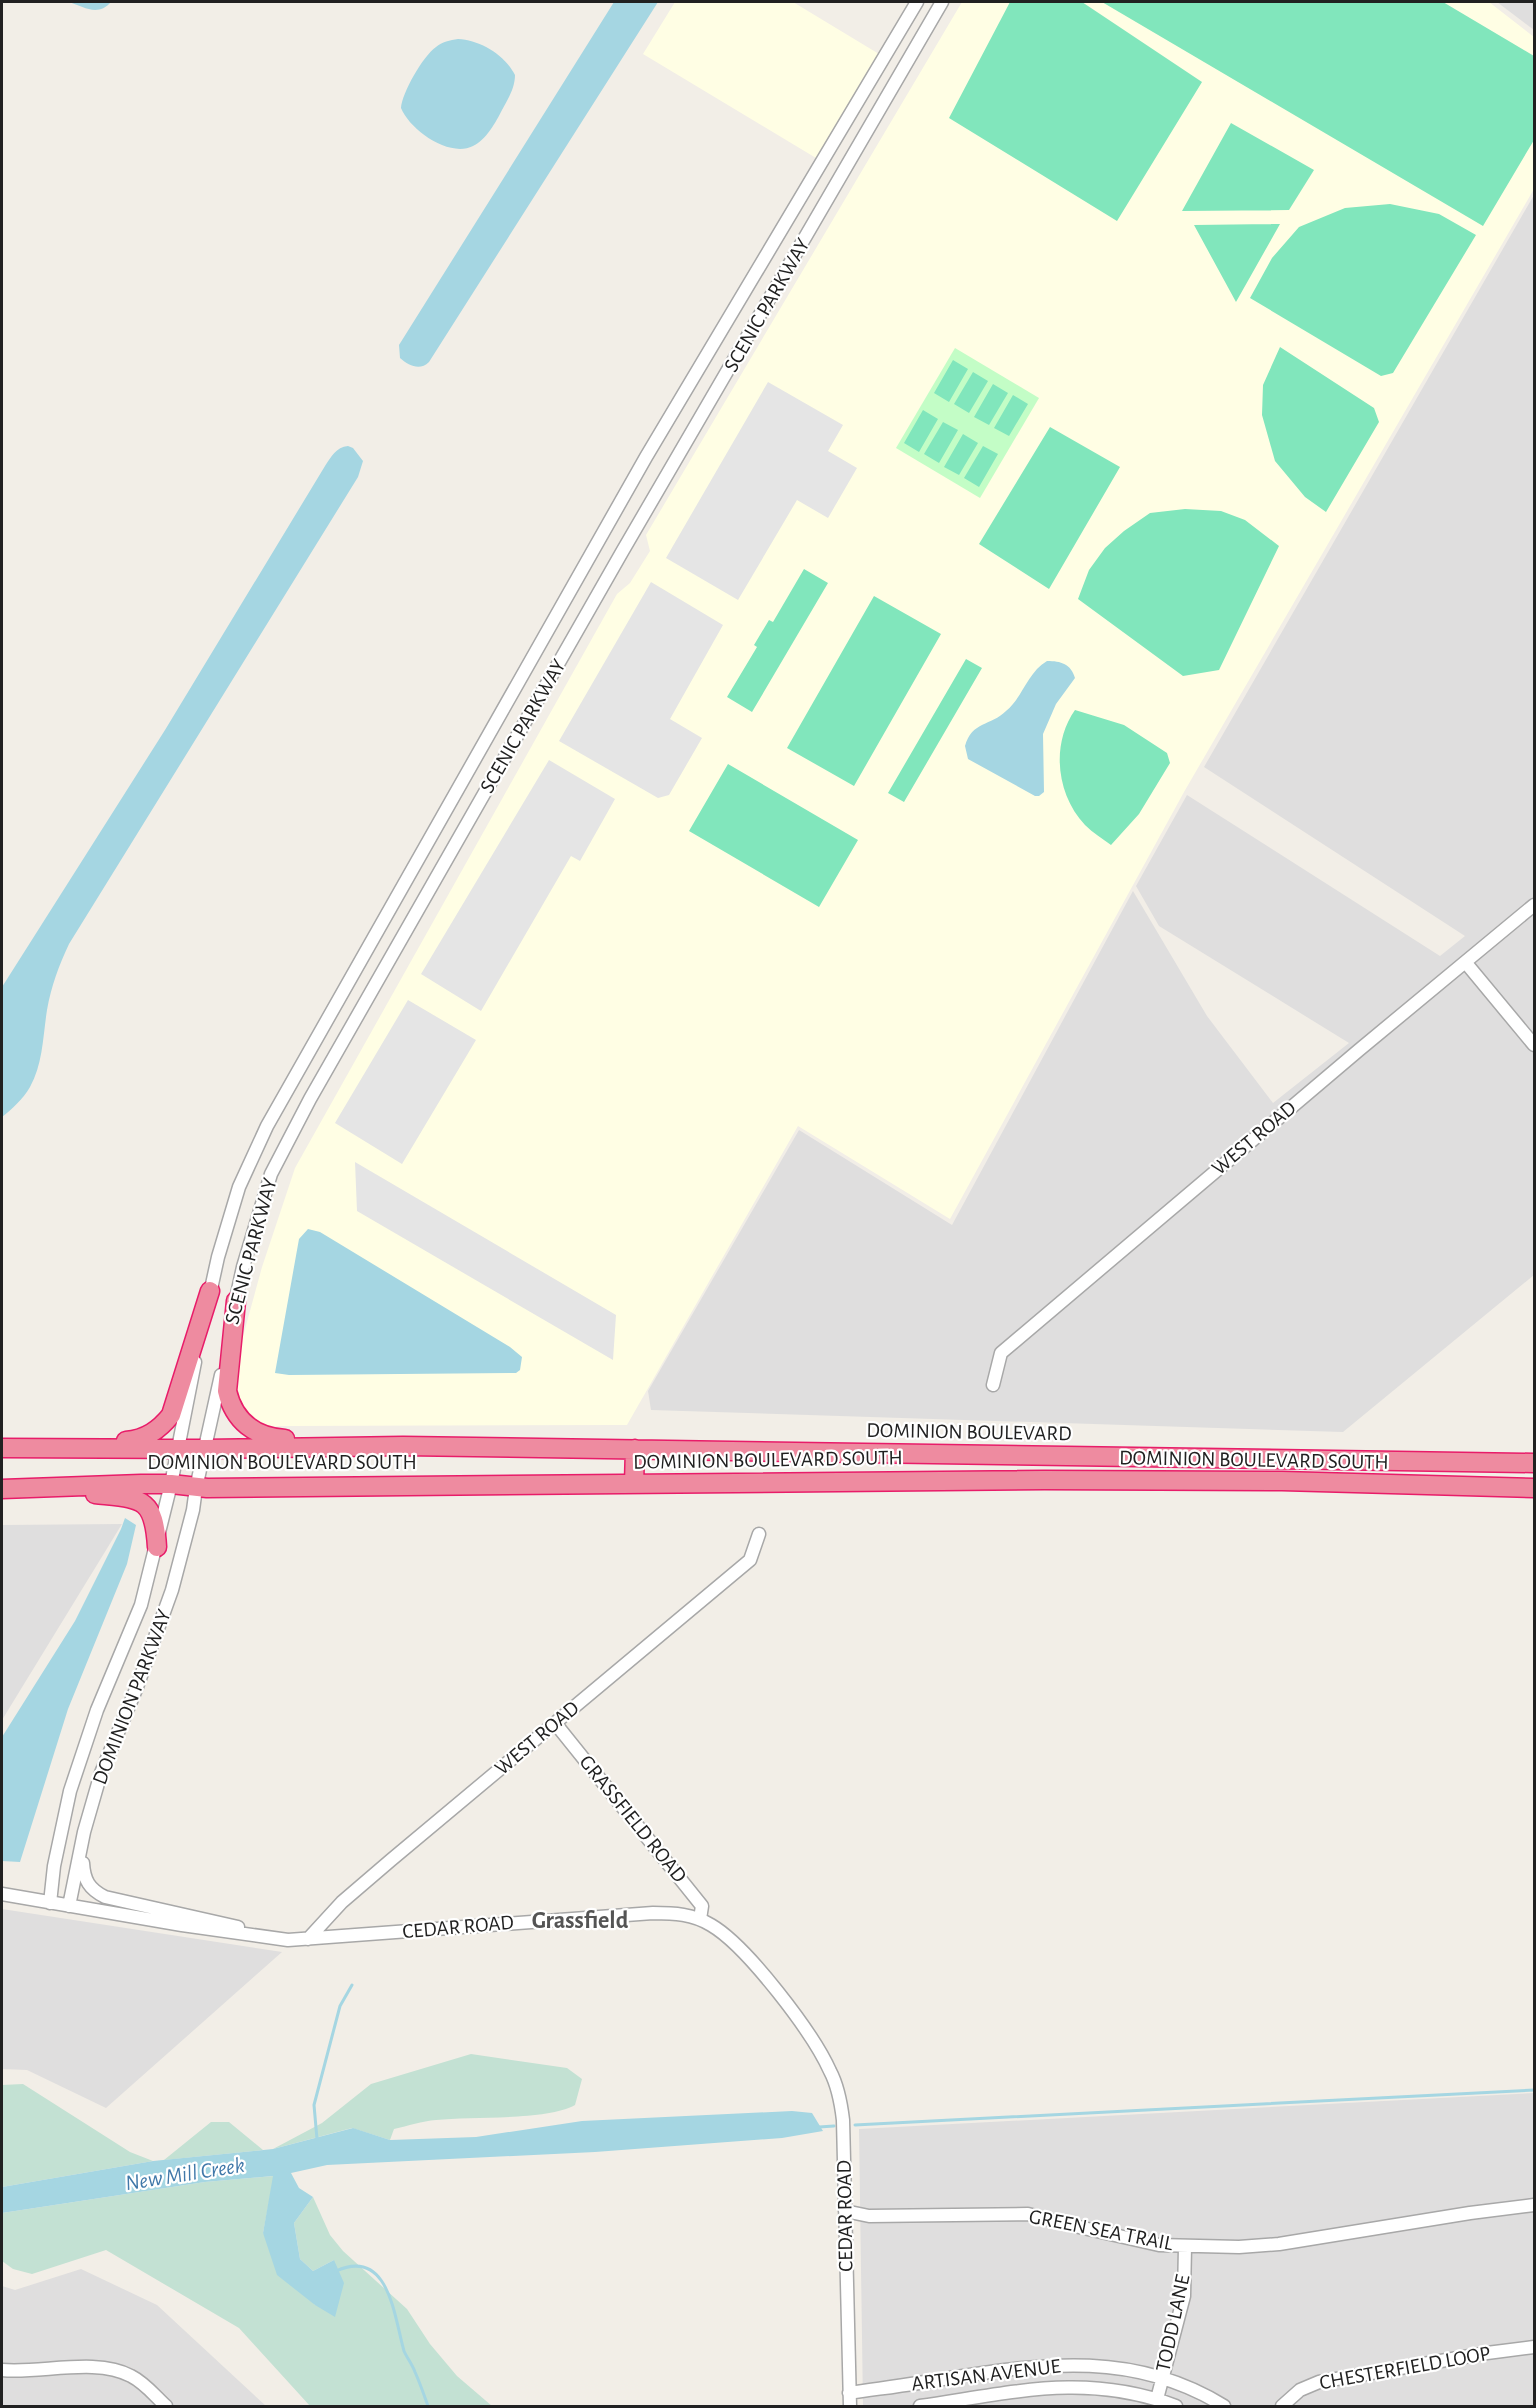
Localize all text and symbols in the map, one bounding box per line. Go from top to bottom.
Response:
street label: SCENIC PARKWAY [720,235,814,375]
street label: SCENIC PARKWAY [476,656,570,796]
street label: WEST ROAD [1208,1097,1300,1179]
street label: SCENIC PARKWAY [221,1176,281,1326]
street label: DOMINION BOULEVARD [866,1420,1072,1444]
street label: DOMINION BOULEVARD SOUTH [633,1447,903,1473]
street label: DOMINION BOULEVARD SOUTH [1119,1447,1389,1473]
street label: DOMINION BOULEVARD SOUTH [147,1452,417,1473]
street label: DOMINION PARKWAY [89,1607,175,1787]
street label: WEST ROAD [491,1697,583,1779]
street label: GRASSFIELD ROAD [575,1751,691,1887]
district label: Grassfield [532,1909,629,1933]
street label: CEDAR ROAD [401,1912,515,1942]
water label: New Mill Creek [124,2154,246,2194]
street label: CEDAR ROAD [834,2160,856,2272]
street label: GREEN SEA TRAIL [1027,2206,1175,2254]
street label: TODD LANE [1152,2273,1194,2373]
street label: CHESTERFIELD LOOP [1318,2343,1492,2393]
street label: ARTISAN AVENUE [910,2355,1062,2395]

